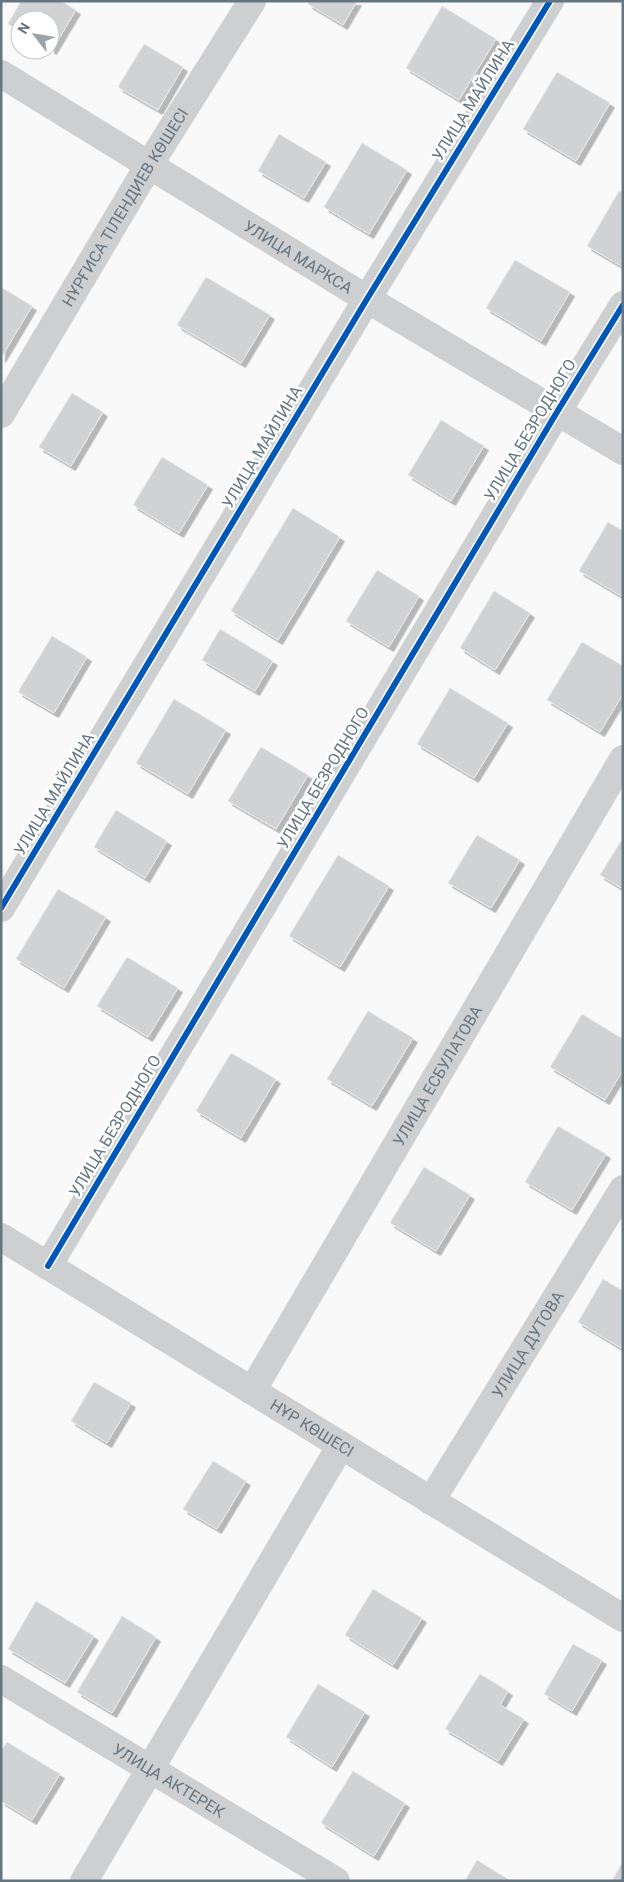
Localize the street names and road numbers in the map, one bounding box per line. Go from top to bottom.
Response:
street label: УЛИЦА МАЙЛИНА [428,35,518,164]
street label: НҰРҒИСА ТІЛЕНДИЕВ КӨШЕСІ [58,105,192,310]
street label: УЛИЦА МАРКСА [240,216,357,298]
street label: УЛИЦА БЕЗРОДНОГО [480,356,580,504]
street label: УЛИЦА МАЙЛИНА [218,382,306,512]
street label: УЛИЦА БЕЗРОДНОГО [273,704,373,852]
street label: УЛИЦА МАЙЛИНА [10,729,98,859]
street label: УЛИЦА ЕСБУЛАТОВА [389,1001,486,1149]
street label: УЛИЦА БЕЗРОДНОГО [65,1052,165,1200]
street label: УЛИЦА ДУТОВА [487,1287,568,1401]
street label: НҰР КӨШЕСІ [267,1395,358,1460]
street label: УЛИЦА АКТЕРЕК [109,1739,229,1822]

